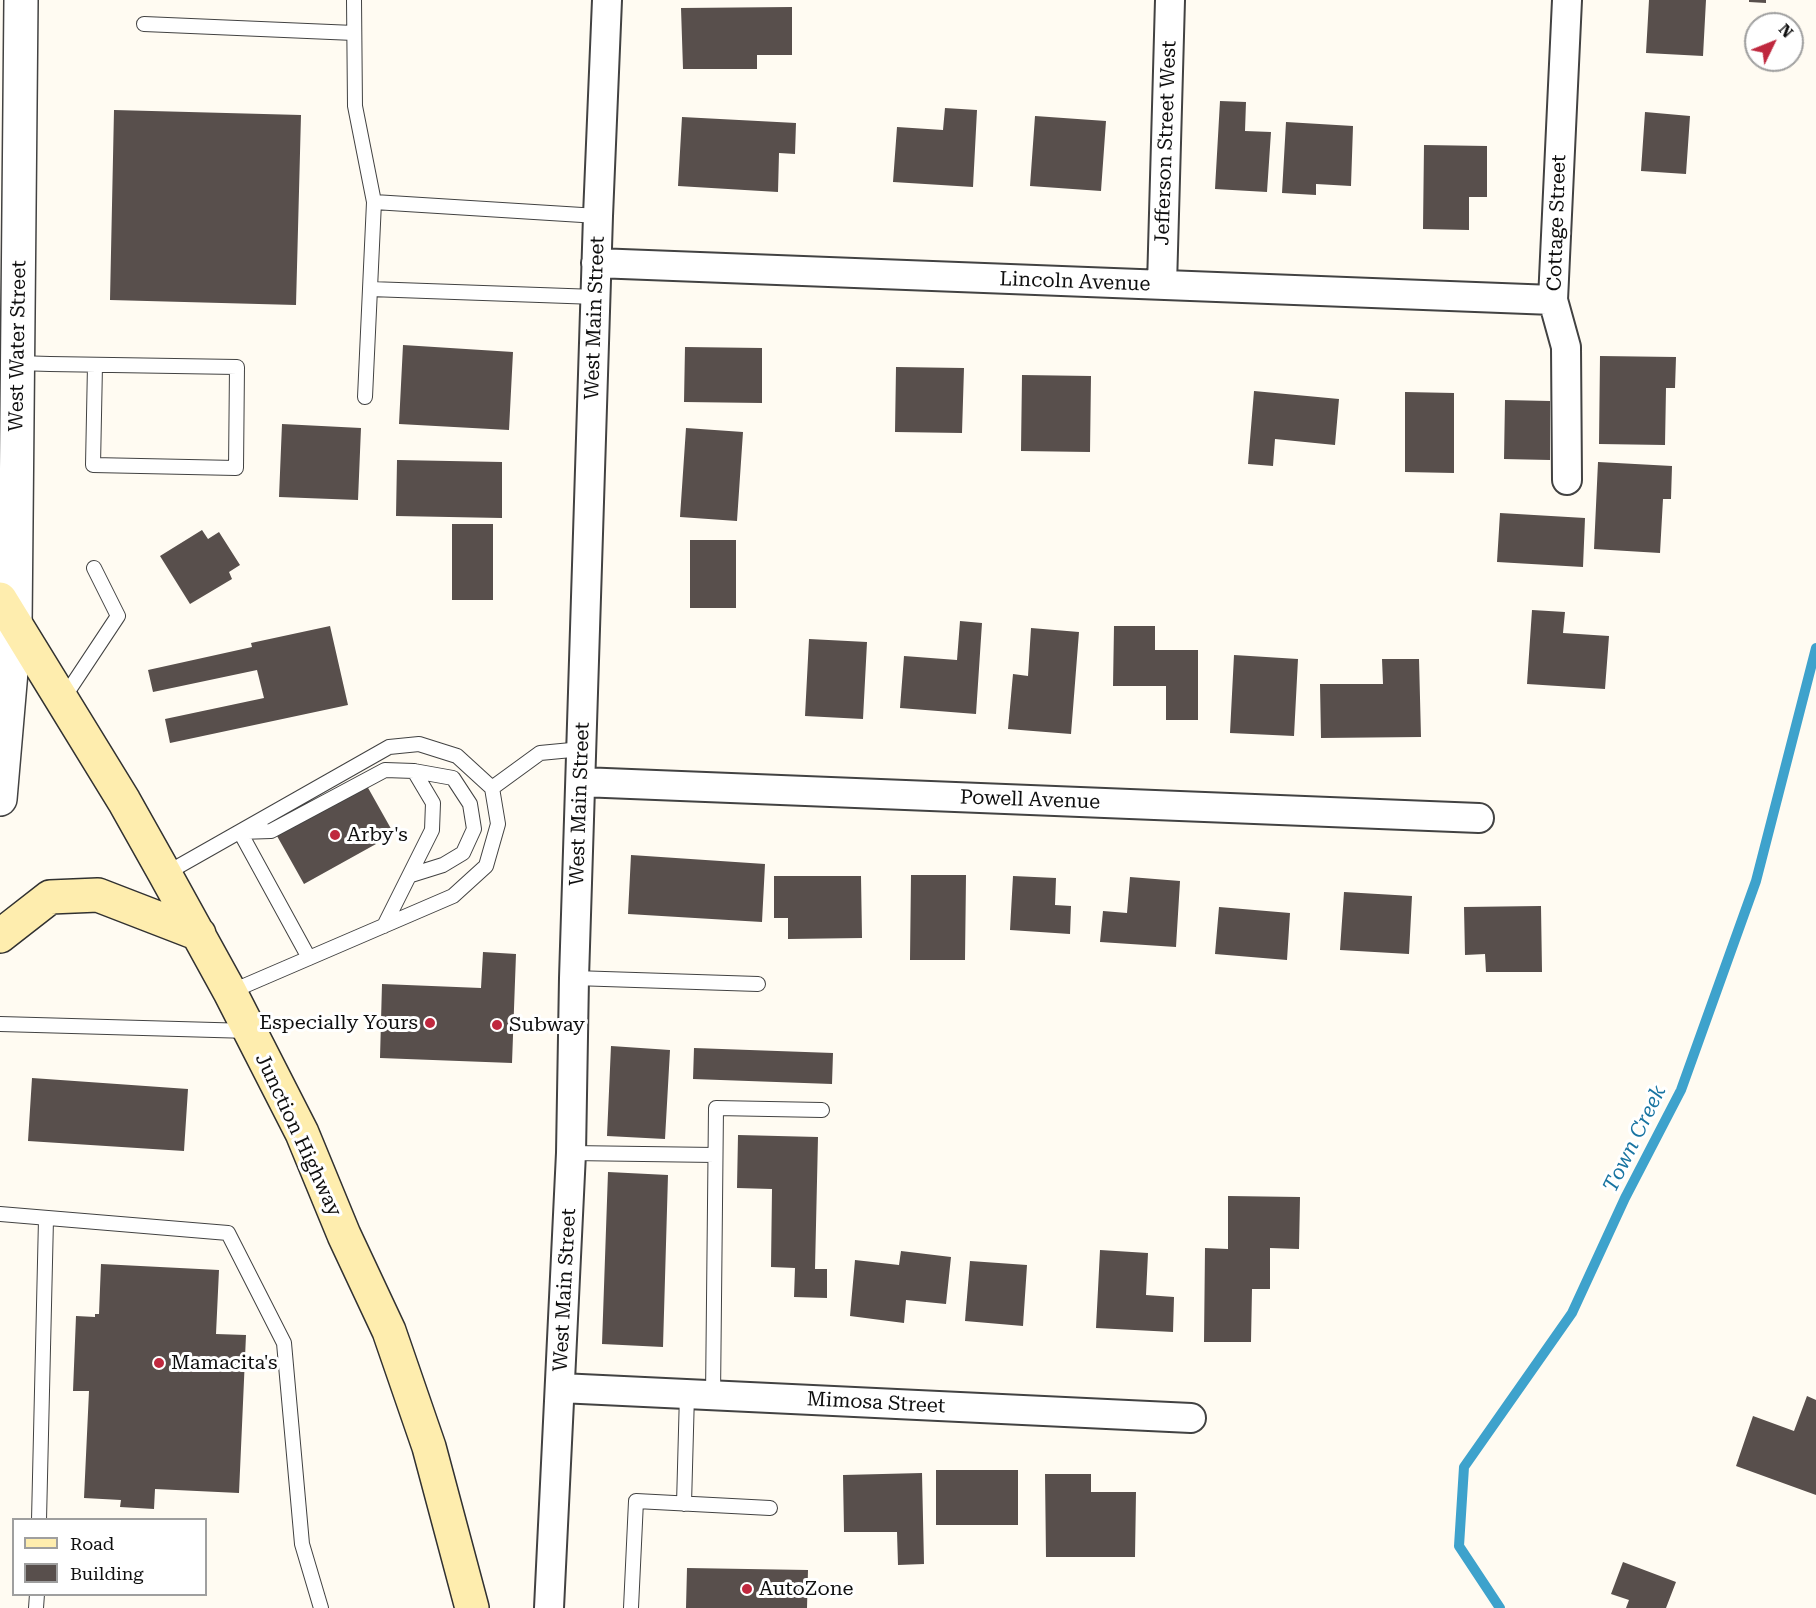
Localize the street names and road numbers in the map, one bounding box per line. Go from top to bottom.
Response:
street label: Jefferson Street West [1150,40,1182,246]
street label: Cottage Street [1543,154,1571,292]
street label: West Main Street [580,236,610,400]
street label: West Water Street [5,260,31,432]
street label: Lincoln Avenue [999,267,1151,297]
street label: West Main Street [565,722,595,886]
street label: Powell Avenue [959,786,1101,814]
street label: Junction Highway [250,1050,346,1220]
street label: West Main Street [549,1208,581,1372]
street label: Mimosa Street [806,1387,946,1419]

